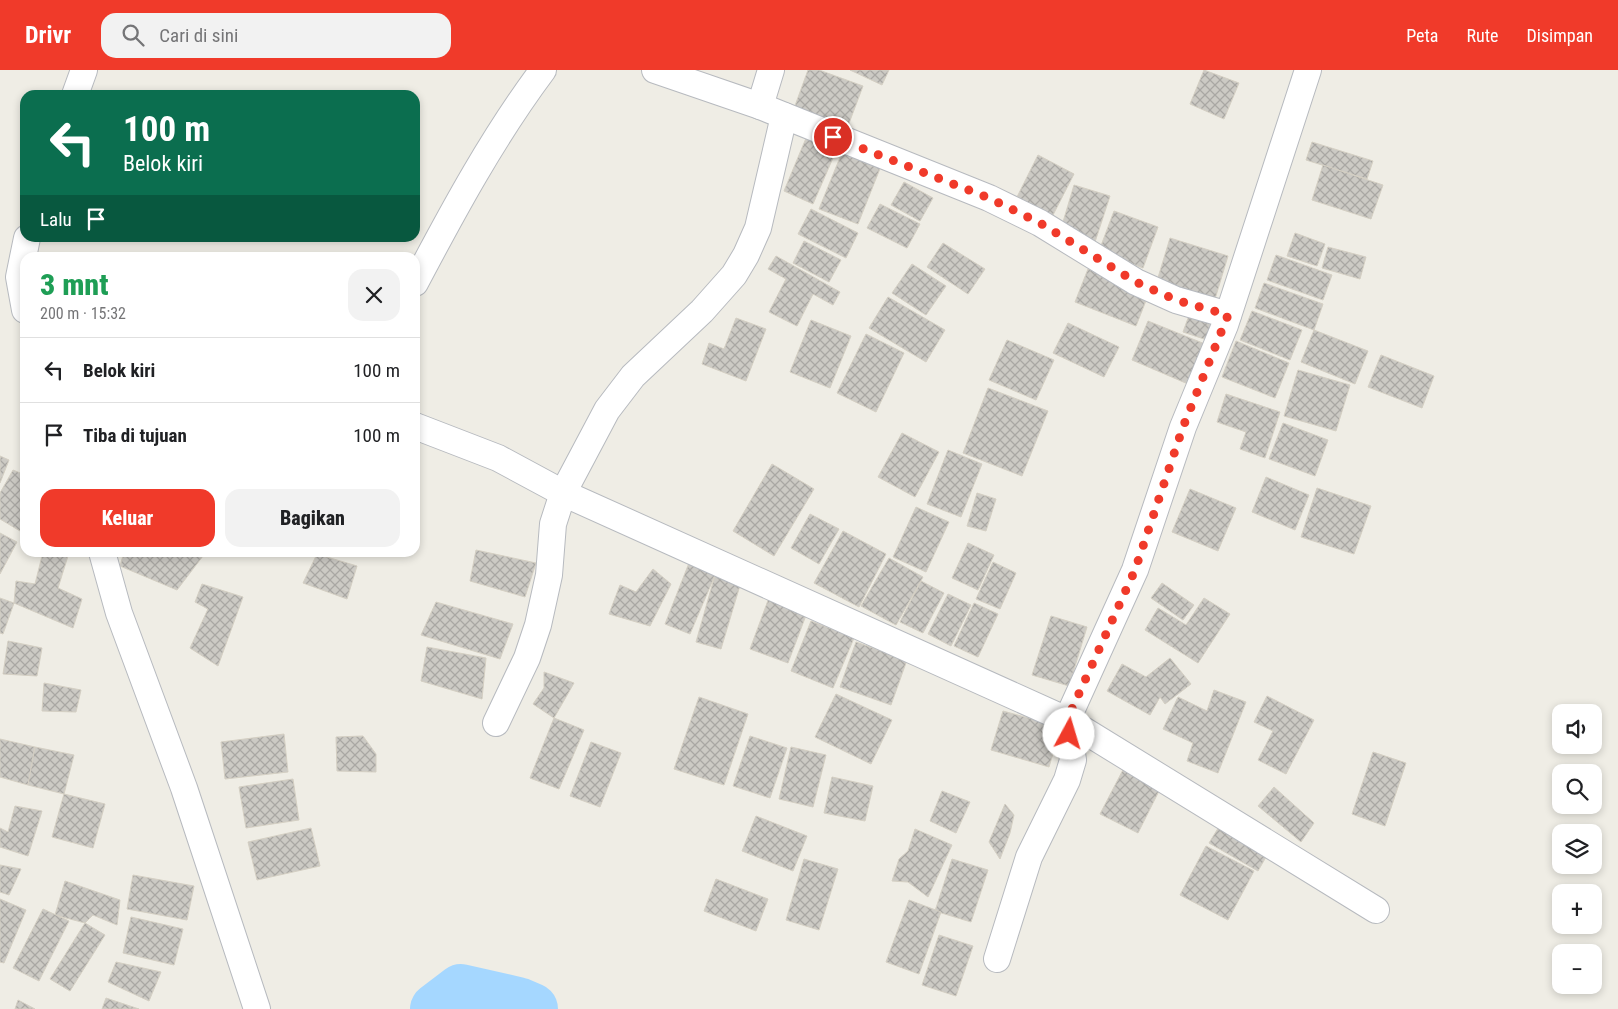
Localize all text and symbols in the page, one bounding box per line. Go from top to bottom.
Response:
search box [101,13,451,58]
text: Drivr [25,21,71,49]
icon: search [119,21,147,49]
text: Cari di sini [159,24,238,47]
text: Peta [1406,25,1438,46]
text: Rute [1466,25,1498,46]
text: Disimpan [1526,25,1593,46]
text: 100 m [123,109,210,150]
icon: left [40,110,105,175]
pin [812,116,854,158]
icon: arrive [819,123,847,151]
text: Belok kiri [123,151,203,176]
icon: arrive [82,205,110,233]
text: Lalu [40,208,72,231]
text: 3 mnt [40,267,108,302]
button: close [348,269,400,321]
text: 200 m · 15:32 [40,304,126,323]
icon: left [40,356,68,384]
text: Belok kiri [83,359,155,382]
text: 100 m [353,359,400,382]
icon: arrive [40,421,68,449]
text: Tiba di tujuan [83,424,187,447]
text: 100 m [353,424,400,447]
button: Keluar [40,489,215,547]
button: Bagikan [225,489,400,547]
map controls [1552,704,1602,994]
button: sound [1552,704,1602,754]
position arrow [1042,707,1094,759]
button: search [1552,764,1602,814]
button: layers [1552,824,1602,874]
button: + [1552,884,1602,934]
button: − [1552,944,1602,994]

